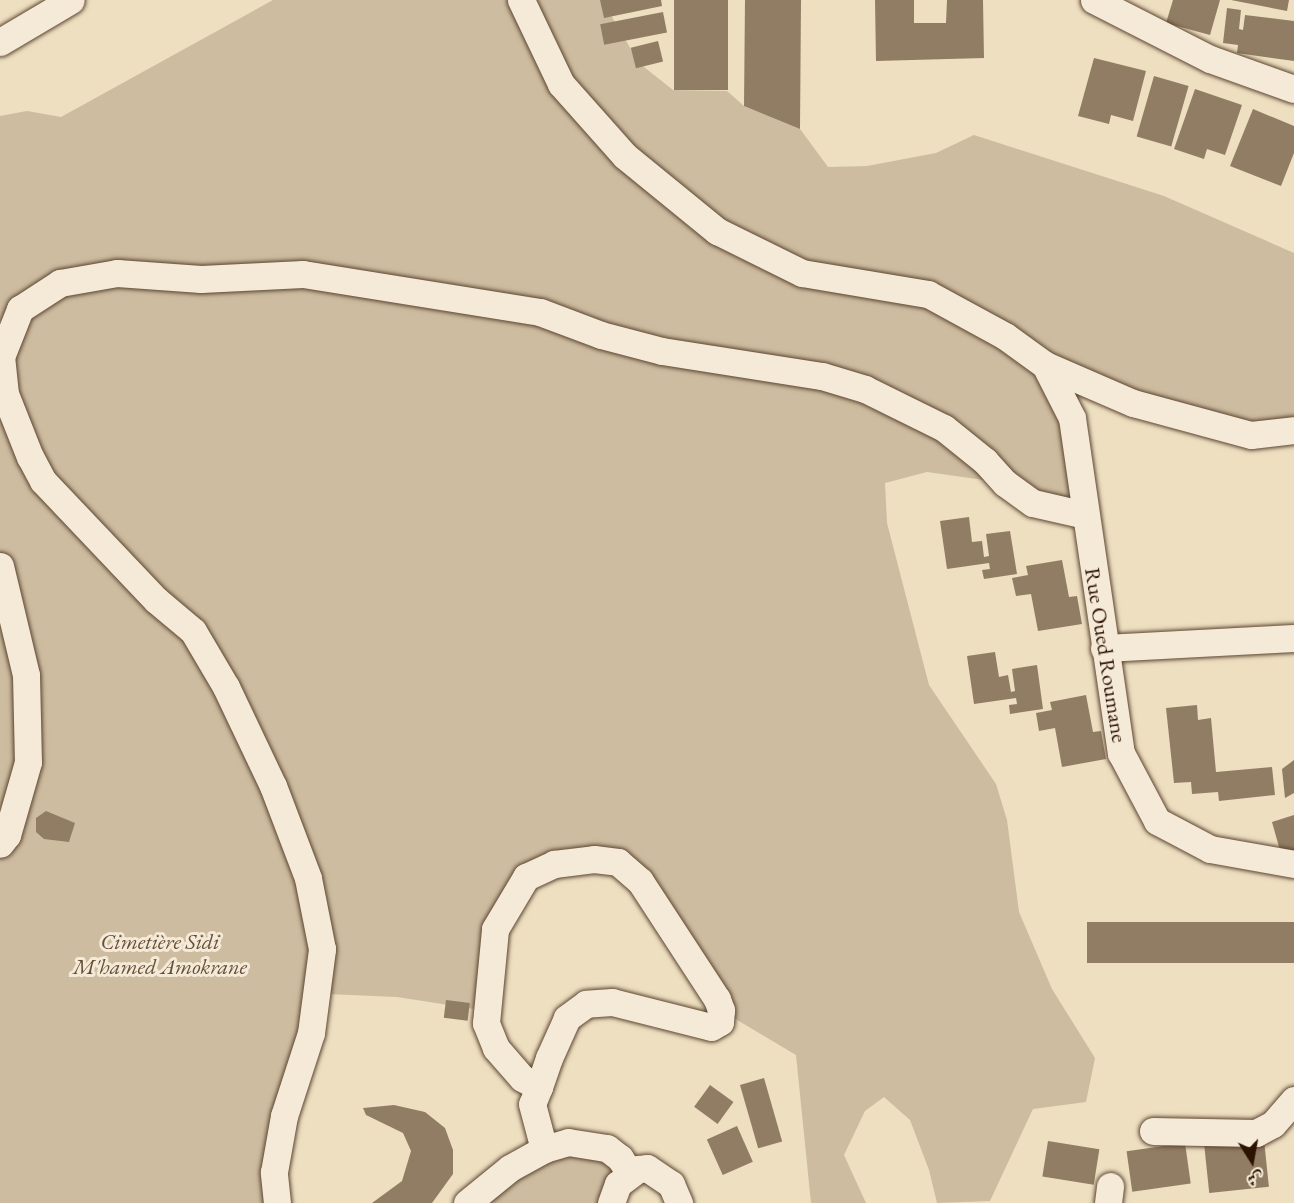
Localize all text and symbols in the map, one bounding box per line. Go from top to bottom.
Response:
street label: Rue Oued Roumane [1079,566,1133,744]
park label: Cimetière Sidi M'hamed Amokrane [73,928,247,980]
north arrow [1222,1131,1282,1191]
text: ش [1246,1167,1265,1191]

